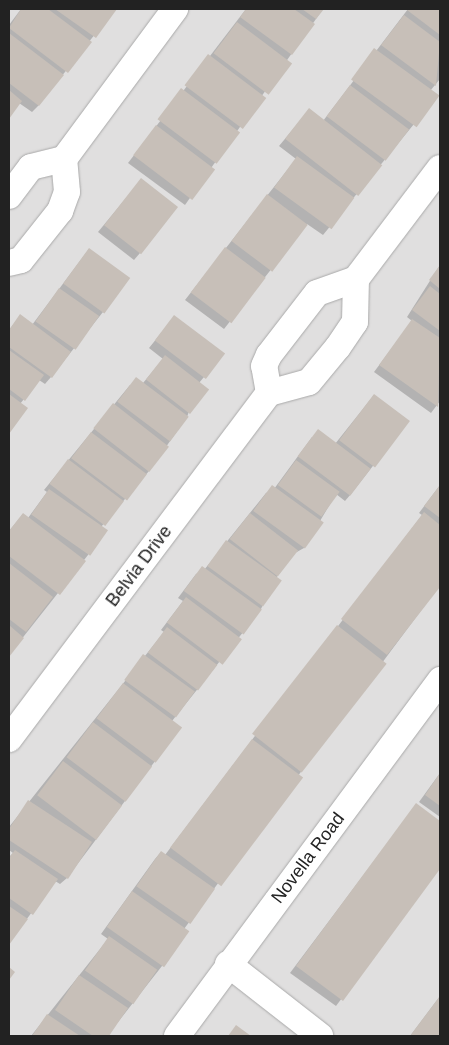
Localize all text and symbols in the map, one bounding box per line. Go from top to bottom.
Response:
street label: Belvia Drive [101,521,177,611]
street label: Novella Road [267,808,349,908]

